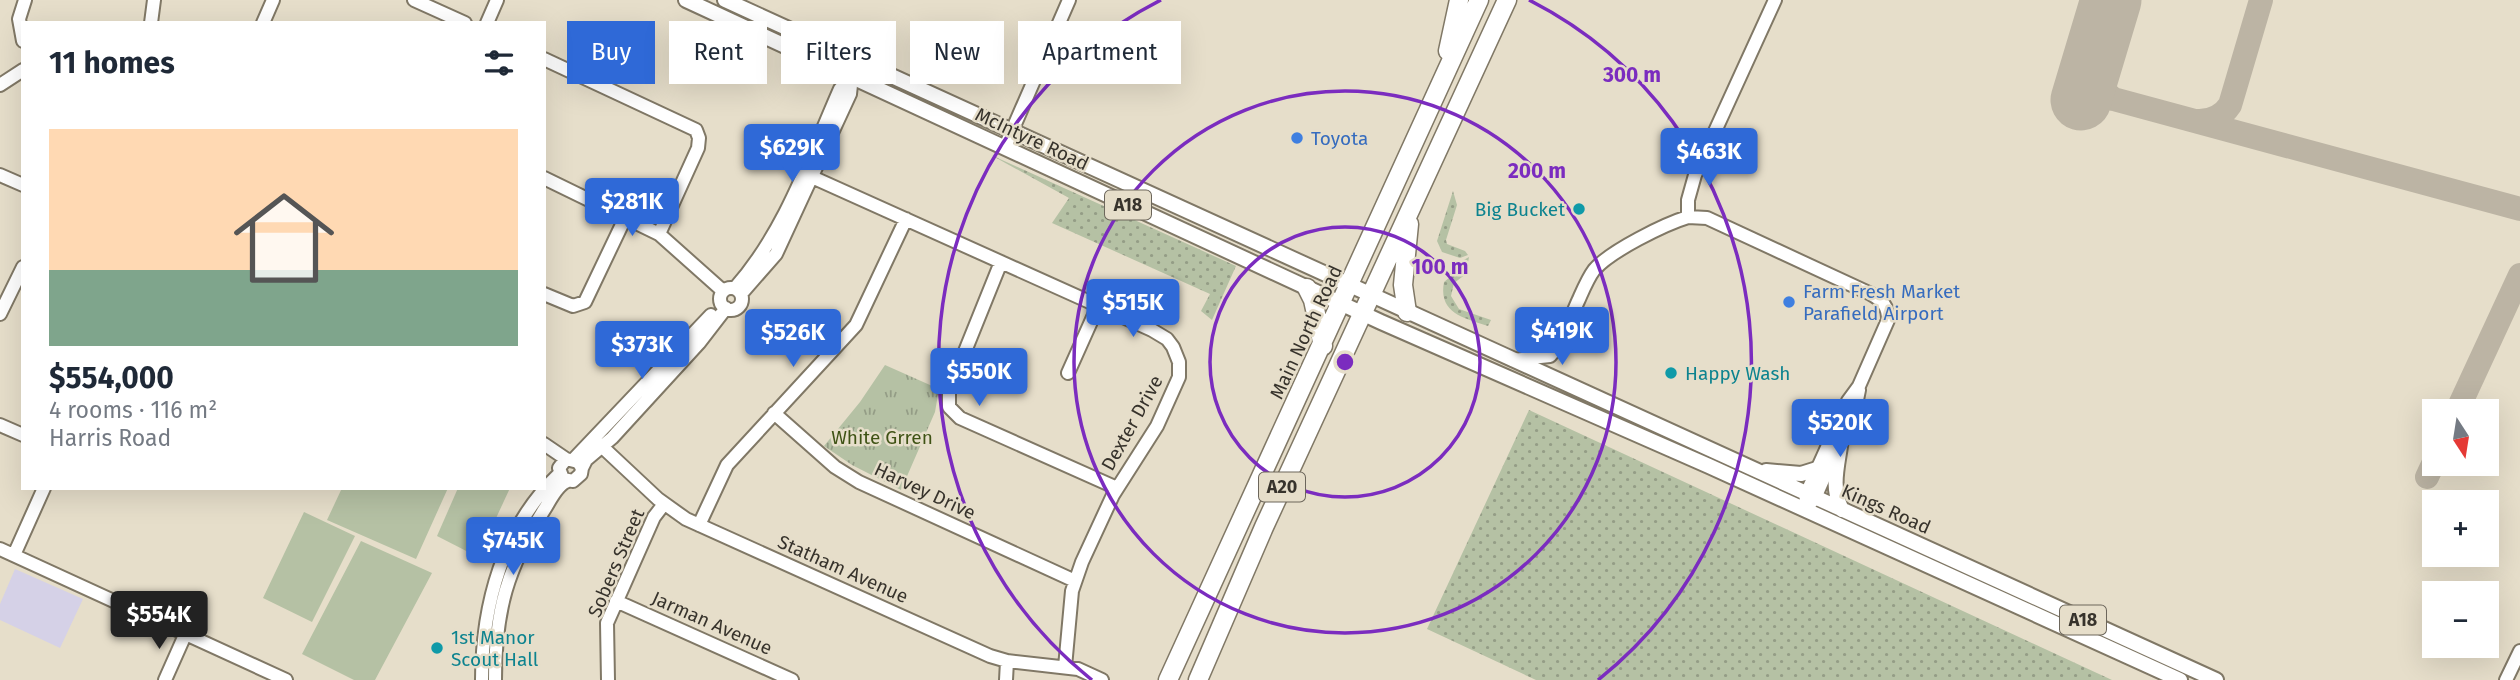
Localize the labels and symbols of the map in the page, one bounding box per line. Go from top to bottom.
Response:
text: 300 m [1602,62,1661,88]
street label: McIntyre Road [972,103,1092,175]
pin: $629K [743,124,841,184]
place label: Toyota [1311,127,1368,150]
pin: $463K [1660,128,1758,188]
marker: Toyota [1289,130,1305,146]
text: 200 m [1508,158,1566,184]
pin: $281K [583,178,681,238]
road number: A18 [1105,190,1151,220]
place label: Big Bucket [1475,198,1565,221]
marker: Big Bucket [1571,201,1587,217]
text: 100 m [1411,254,1469,280]
street label: Main North Road [1265,261,1347,403]
pin: $515K [1084,280,1182,339]
place label: Farm Fresh Market Parafield Airport [1803,280,1960,325]
marker: Farm Fresh Market Parafield Airport [1781,294,1797,310]
pin: $419K [1513,308,1611,367]
pin: $526K [744,310,842,369]
pin: $373K [593,322,691,381]
pin: $550K [930,348,1028,408]
centre of rings [1333,350,1357,374]
place label: Happy Wash [1685,362,1790,385]
marker: Happy Wash [1663,365,1679,381]
street label: Dexter Drive [1096,371,1168,475]
north arrow [2422,399,2499,476]
pin: $520K [1791,400,1889,459]
park label: White Grren [831,426,933,449]
street label: Harvey Drive [871,458,979,524]
road number: A20 [1259,472,1305,502]
street label: Kings Road [1838,479,1934,539]
street label: Sobers Street [583,505,649,621]
pin: $745K [464,518,562,577]
street label: Statham Avenue [774,530,912,608]
street label: Jarman Avenue [648,586,776,660]
pin: $554K [110,592,208,651]
road number: A18 [2060,606,2106,634]
place label: 1st Manor Scout Hall [451,626,539,671]
marker: 1st Manor Scout Hall [429,640,445,656]

